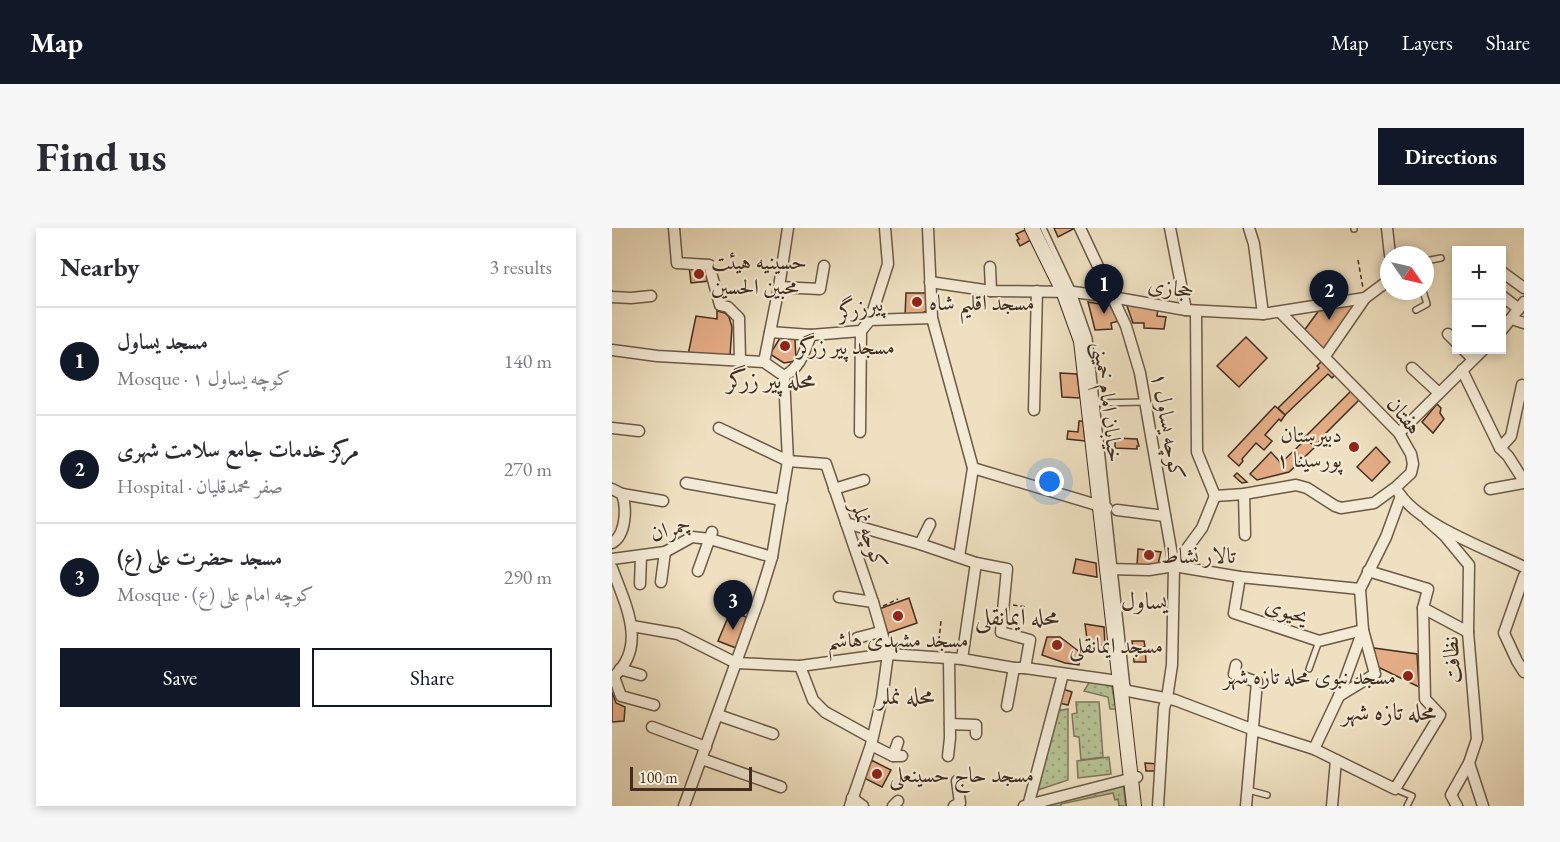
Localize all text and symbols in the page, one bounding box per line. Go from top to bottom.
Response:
text: Map [30,24,83,60]
text: Map [1331,29,1369,56]
text: Layers [1402,29,1453,56]
text: Share [1486,29,1530,56]
button: Directions [1378,128,1524,185]
text: Find us [36,129,167,184]
north arrow [1380,246,1434,300]
map controls [1452,246,1506,354]
button: + [1452,246,1506,300]
place label: حسینیه هیئت محبین الحسین [711,247,807,301]
text: Nearby [60,250,140,284]
text: 3 results [489,254,552,280]
pin: 1 [1084,264,1124,314]
marker: حسینیه هیئت محبین الحسین [692,267,706,281]
street label: حجازی [1146,270,1196,305]
pin: 2 [1310,270,1348,320]
street label: پیرزرگر [833,288,888,329]
place label: مسجد اقلیم شاه [929,288,1035,324]
marker: مسجد اقلیم شاه [910,295,924,309]
button: − [1452,300,1506,354]
text: مسجد یساول [117,327,208,356]
place label: مسجد پیر زرگر [795,332,895,363]
marker: مسجد پیر زرگر [778,339,792,353]
street label: خیابان امام خمینی [1082,340,1130,465]
text: 1 [74,348,85,374]
text: 140 m [504,348,552,374]
district label: محله پیر زرگر [724,364,816,397]
text: Mosque · کوچه یساول ۱ [117,365,290,391]
street label: کوچه یساول ۱ [1144,370,1192,482]
street label: هفتان [1380,390,1429,440]
place label: دبیرستان پورسینا ۱ [1276,420,1344,476]
text: مرکز خدمات جامع سلامت شهری [117,435,359,464]
marker: دبیرستان پورسینا ۱ [1347,440,1361,454]
text: 2 [74,456,85,482]
text: 270 m [504,456,552,482]
your location [1035,467,1064,496]
text: Hospital · صفر محمدقلیان [117,473,283,499]
street label: کوچه نملر [843,496,895,573]
street label: چمران [646,509,694,548]
place label: تالار نشاط [1161,541,1236,570]
text: مسجد حضرت علی (ع) [117,543,282,572]
marker: تالار نشاط [1142,548,1156,562]
text: 3 [74,564,85,590]
text: 290 m [504,564,552,590]
pin: 3 [714,580,752,630]
text: Mosque · کوچه امام علی (ع) [117,581,314,607]
district label: یساول [1121,585,1169,616]
street label: یحیوی [1261,590,1312,631]
district label: محله ایمانقلی [975,601,1060,634]
marker: مسجد مشهدی هاشم [891,609,905,623]
place label: مسجد مشهدی هاشم [827,625,969,661]
place label: مسجد ایمانقلی [1069,631,1163,662]
street label: نظافت [1435,635,1468,685]
marker: مسجد ایمانقلی [1050,638,1064,652]
button: Save [60,648,300,707]
button: Share [312,648,552,707]
place label: مسجد نبوی محله تازه شهر [1221,662,1396,691]
marker: مسجد نبوی محله تازه شهر [1401,669,1415,683]
district label: محله نملر [875,680,935,711]
district label: محله تازه شهر [1339,696,1437,727]
place label: مسجد حاج حسینعلی [889,760,1034,794]
scale bar [630,764,752,792]
text: 100 m [639,767,678,788]
marker: مسجد حاج حسینعلی [870,767,884,781]

